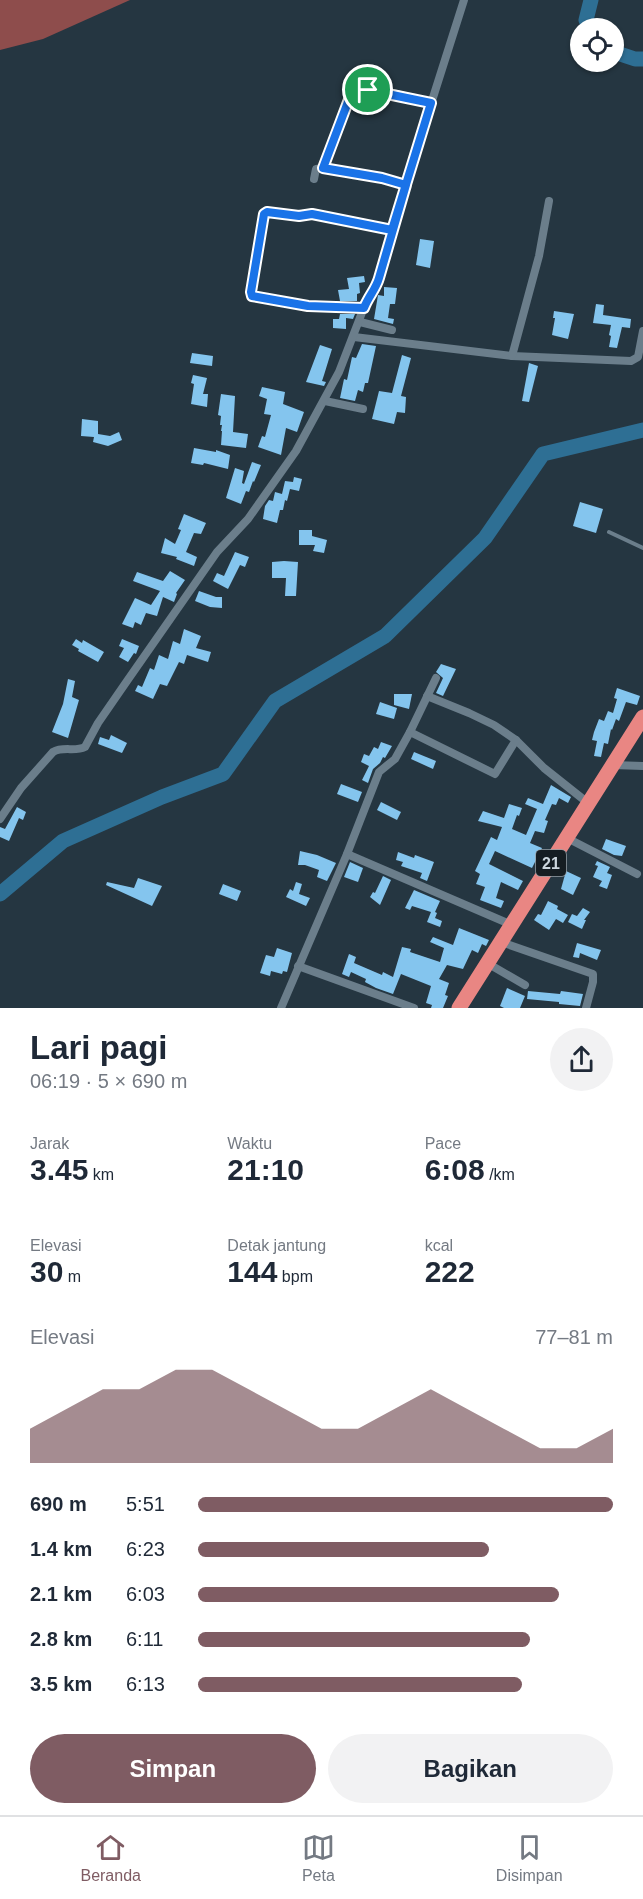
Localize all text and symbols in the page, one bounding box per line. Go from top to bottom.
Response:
map controls [570,18,624,72]
button: locate [570,18,624,72]
pin [342,64,393,115]
icon: arrive [351,73,384,106]
road number: 21 [536,850,566,876]
button: share [550,1028,613,1091]
text: Lari pagi [30,1029,168,1066]
text: 06:19 · 5 × 690 m [30,1070,187,1092]
text: Jarak [30,1135,69,1152]
text: Waktu [227,1135,272,1152]
text: Pace [425,1135,461,1152]
text: 3.45 [30,1153,88,1186]
text: 21:10 [227,1153,304,1186]
text: 6:08 [425,1153,485,1186]
text: km [88,1166,114,1183]
text: /km [485,1166,515,1183]
text: Elevasi [30,1237,82,1254]
text: Detak jantung [227,1237,326,1254]
text: kcal [425,1237,453,1254]
text: 30 [30,1255,63,1288]
text: 144 [227,1255,277,1288]
text: 222 [425,1255,475,1288]
text: m [63,1268,81,1285]
text: bpm [277,1268,313,1285]
text: Elevasi [30,1326,94,1348]
text: 77–81 m [535,1326,613,1348]
text: 690 m [30,1493,87,1515]
text: 5:51 [126,1493,165,1515]
text: 1.4 km [30,1538,92,1560]
text: 6:23 [126,1538,165,1560]
text: 2.1 km [30,1583,92,1605]
text: 6:03 [126,1583,165,1605]
text: 2.8 km [30,1628,92,1650]
text: 6:11 [126,1628,163,1650]
text: 3.5 km [30,1673,92,1695]
text: 6:13 [126,1673,165,1695]
button: Simpan [30,1734,316,1803]
button: Bagikan [328,1734,613,1803]
tab: Beranda [80,1831,141,1885]
tab: Peta [302,1831,335,1885]
tab: Disimpan [496,1831,563,1885]

